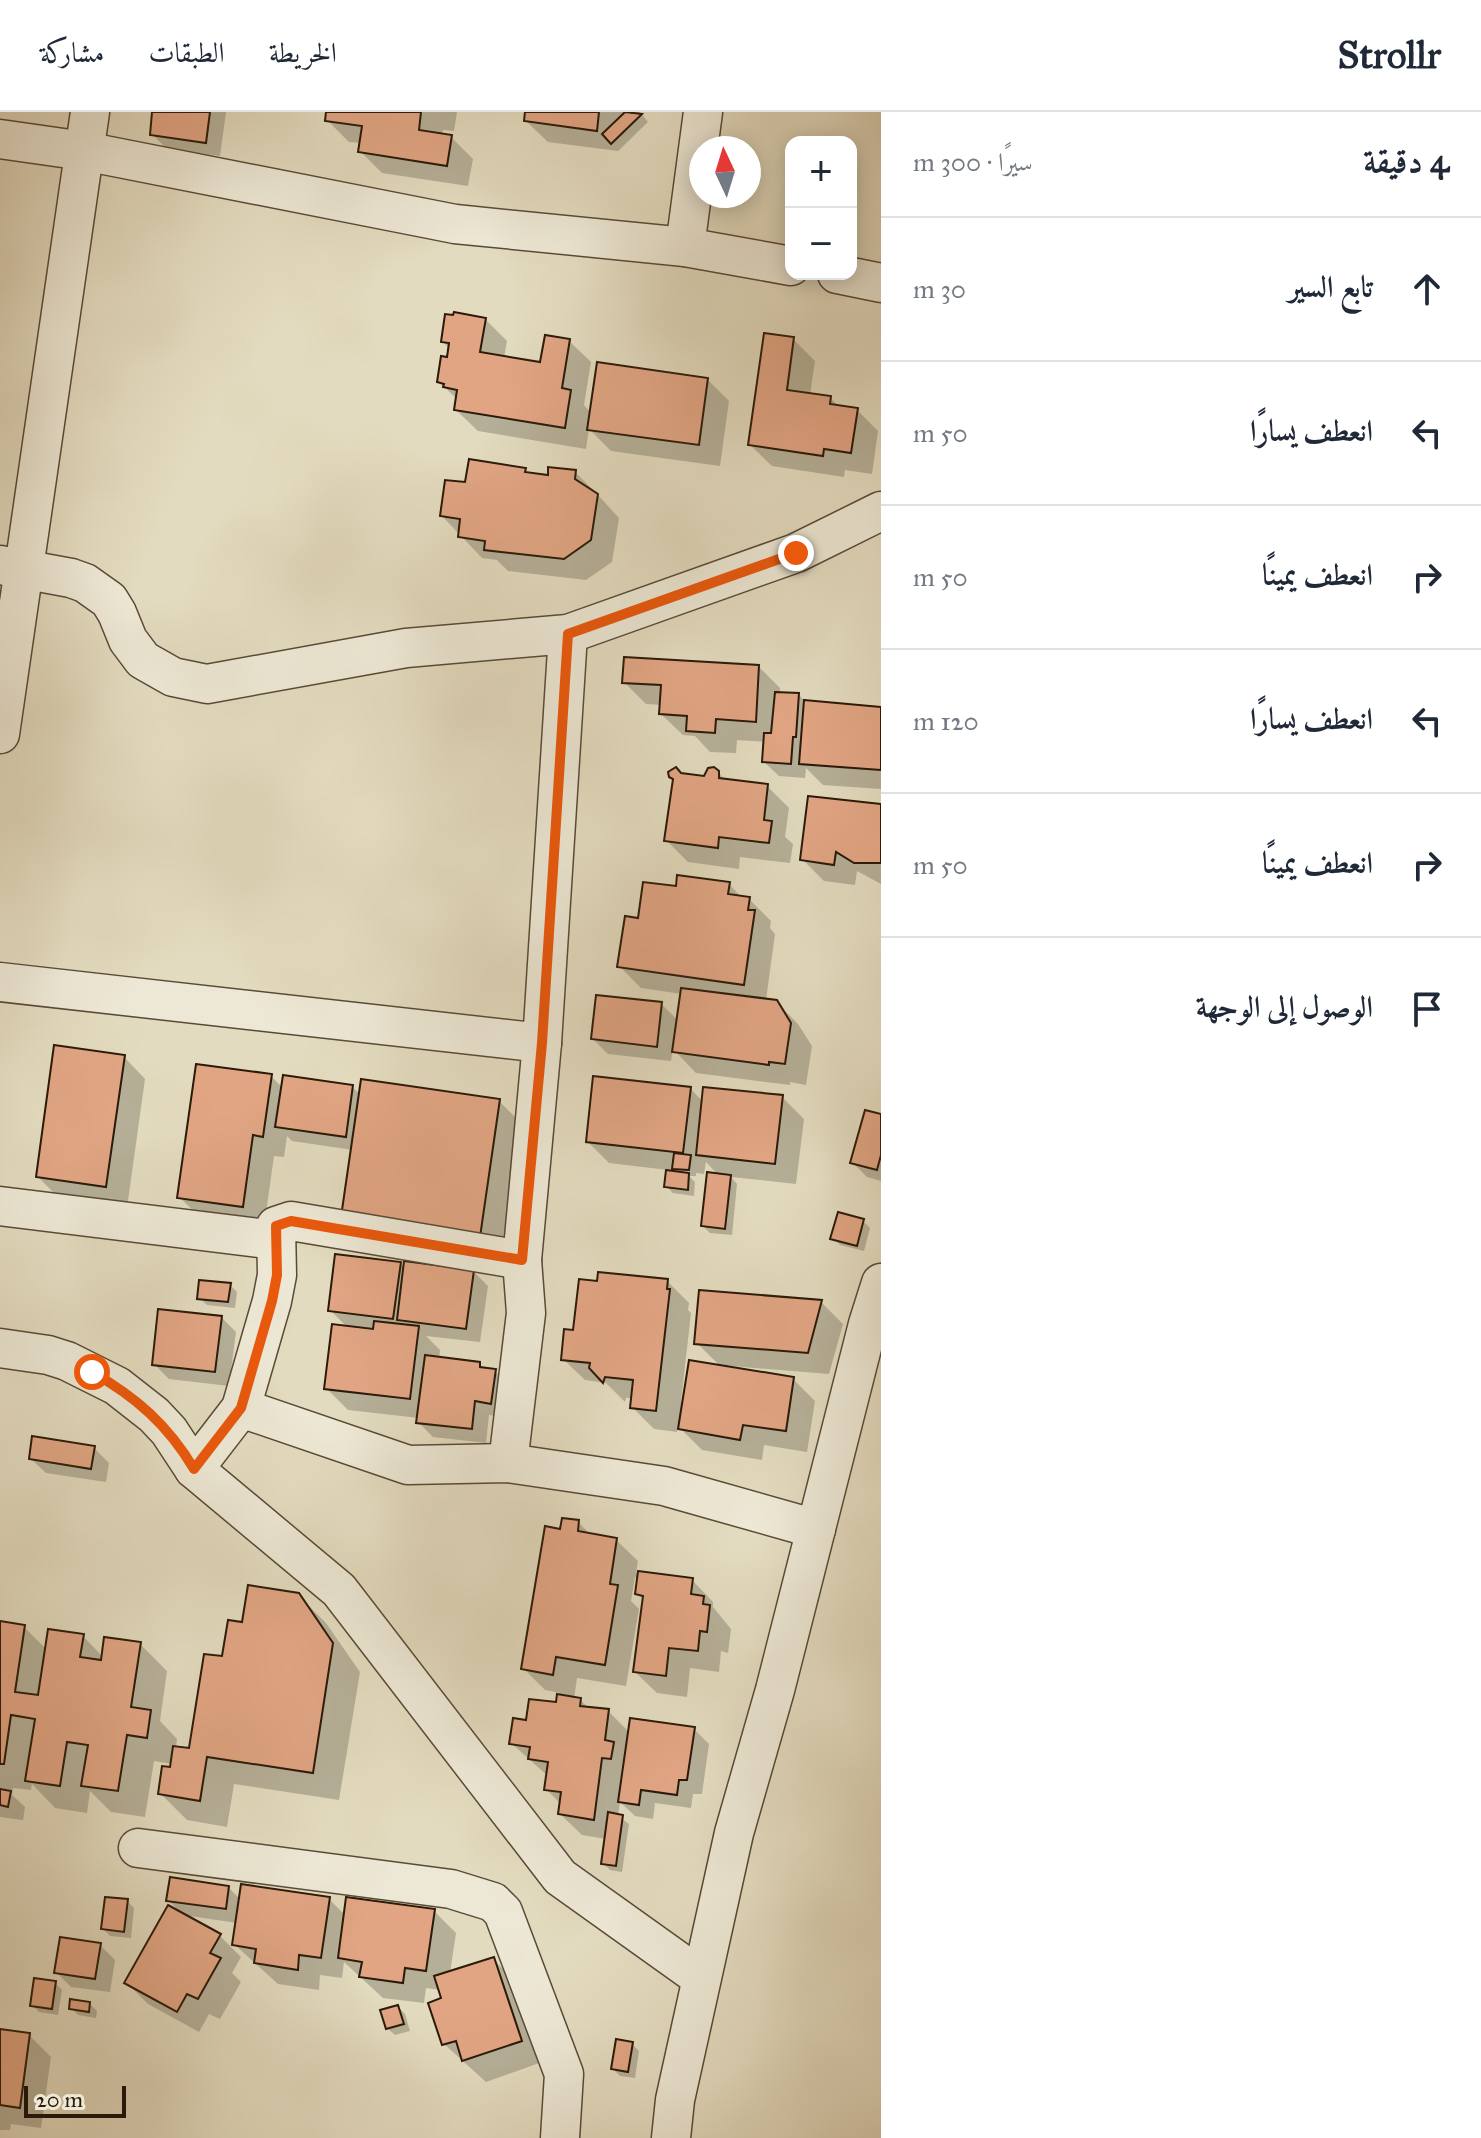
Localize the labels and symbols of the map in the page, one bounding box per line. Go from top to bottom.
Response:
north arrow [689,136,761,208]
route end [778,535,814,571]
route start [74,1354,110,1390]
scale bar [24,2082,126,2118]

